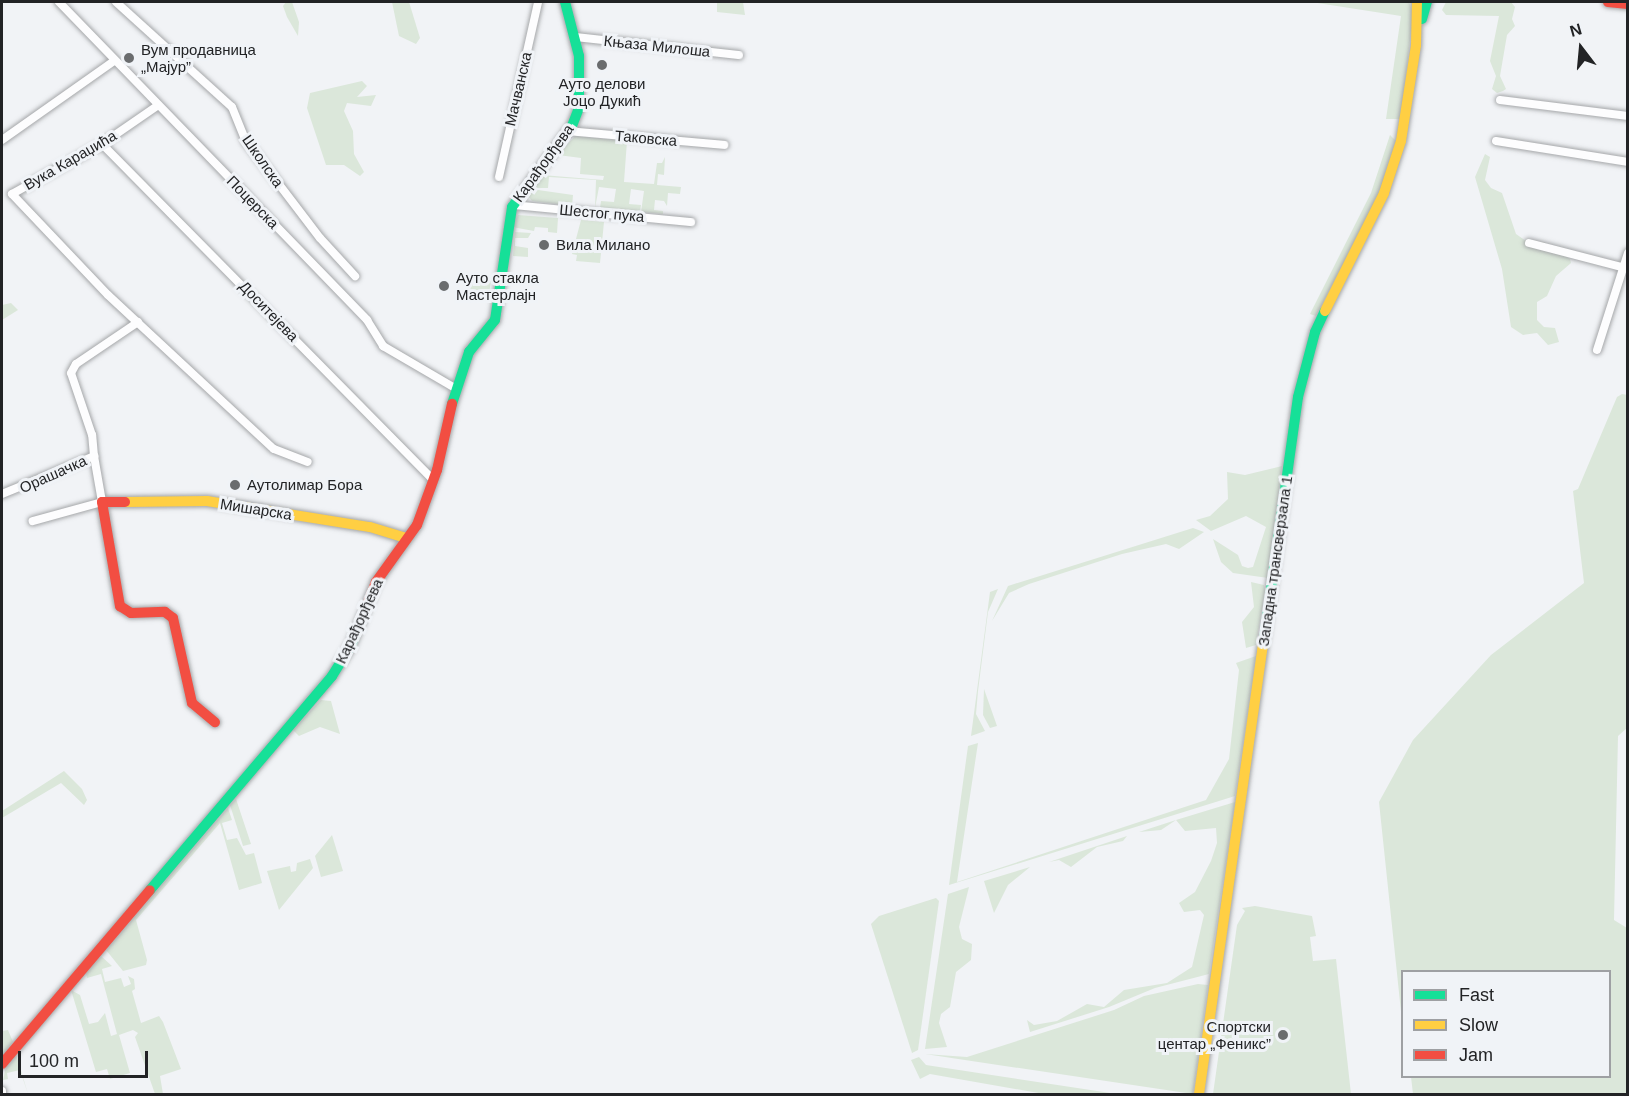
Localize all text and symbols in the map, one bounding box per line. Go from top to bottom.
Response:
north arrow [1551,18,1611,78]
text: N [1568,20,1584,40]
street label: Књаза Милоша [603,31,711,61]
place label: Вум продавница „Мајур” [141,40,256,75]
street label: Мачванска [501,50,535,128]
marker: Вум продавница „Мајур” [122,51,136,65]
marker: Ауто делови Јоцо Дукић [595,58,609,72]
place label: Ауто делови Јоцо Дукић [559,74,645,109]
street label: Карађорђева [509,121,577,205]
street label: Вука Караџића [21,126,119,194]
street label: Таковска [614,126,678,150]
street label: Школска [238,131,288,191]
street label: Поцерска [223,172,283,232]
street label: Шестог пука [559,200,645,226]
place label: Вила Милано [556,236,650,254]
marker: Вила Милано [537,238,551,252]
place label: Ауто стакла Мастерлајн [456,268,539,303]
street label: Доситејева [236,277,302,345]
marker: Ауто стакла Мастерлајн [437,279,451,293]
street label: Орашачка [17,451,89,497]
street label: Западна трансверзала 1 [1254,475,1296,647]
place label: Аутолимар Бора [247,476,362,494]
marker: Аутолимар Бора [228,478,242,492]
street label: Мишарска [219,494,293,524]
street label: Карађорђева [331,576,387,666]
legend [1401,970,1611,1078]
text: Fast [1459,985,1494,1005]
text: Slow [1459,1015,1498,1035]
place label: Спортски центар „Феникс” [1158,1017,1271,1052]
marker: Спортски центар „Феникс” [1276,1028,1290,1042]
scale bar [21,1039,152,1077]
text: Jam [1459,1045,1493,1065]
text: 100 m [29,1051,79,1071]

